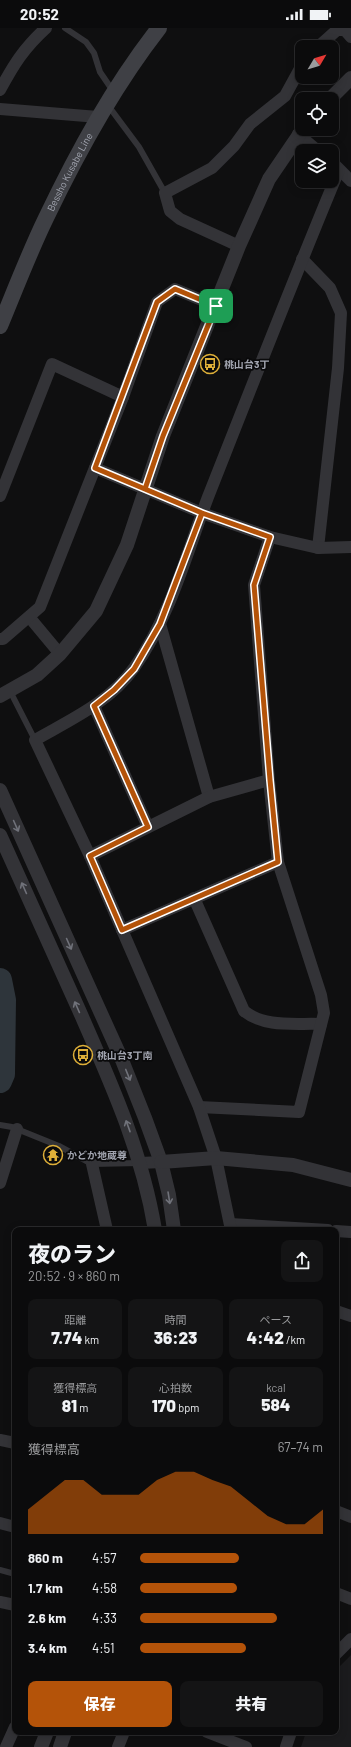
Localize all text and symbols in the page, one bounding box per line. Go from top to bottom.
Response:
text: 20:52 [20,5,59,23]
north arrow [295,40,339,84]
map controls [295,40,339,188]
button: locate [295,92,339,136]
street label: Bessho Kusabe Line [44,131,95,213]
button: layers [295,144,339,188]
pin [199,289,233,323]
icon: arrive [205,295,227,317]
bus stop icon: 桃山台3丁 [199,353,221,375]
place label: 桃山台3丁 [224,358,269,370]
one-way arrow [13,819,20,831]
one-way arrow [20,882,27,894]
one-way arrow [66,938,73,950]
one-way arrow [73,1001,80,1013]
bus stop icon: 桃山台3丁南 [72,1044,94,1066]
place label: 桃山台3丁南 [97,1049,152,1061]
one-way arrow [125,1069,132,1081]
one-way arrow [123,1121,131,1133]
temple icon: かどか地蔵尊 [42,1144,64,1166]
place label: かどか地蔵尊 [67,1149,127,1161]
one-way arrow [165,1192,173,1205]
text: 夜のラン [28,1240,116,1266]
button: share [281,1240,323,1282]
text: 20:52 · 9 × 860 m [28,1268,120,1284]
text: 距離 [64,1313,86,1326]
text: 時間 [164,1313,186,1326]
text: ペース [260,1313,292,1326]
text: 7.74 [51,1327,82,1347]
text: 36:23 [154,1327,197,1347]
text: 4:42 [247,1327,284,1347]
text: km [82,1333,99,1346]
text: /km [284,1333,305,1346]
text: 獲得標高 [53,1381,97,1394]
text: 心拍数 [159,1381,192,1394]
text: kcal [266,1381,285,1394]
text: 584 [261,1394,290,1414]
text: 81 [62,1395,77,1415]
text: 170 [152,1395,176,1415]
text: m [77,1401,88,1414]
text: bpm [176,1401,199,1414]
text: 67–74 m [278,1439,323,1455]
text: 獲得標高 [28,1441,80,1457]
text: 860 m [28,1550,63,1566]
text: 4:57 [92,1550,116,1566]
text: 1.7 km [28,1580,63,1596]
text: 4:58 [92,1580,117,1596]
text: 2.6 km [28,1610,66,1626]
text: 4:33 [92,1610,117,1626]
text: 3.4 km [28,1640,67,1656]
text: 4:51 [92,1640,114,1656]
button: 保存 [28,1681,172,1727]
button: 共有 [180,1681,323,1727]

